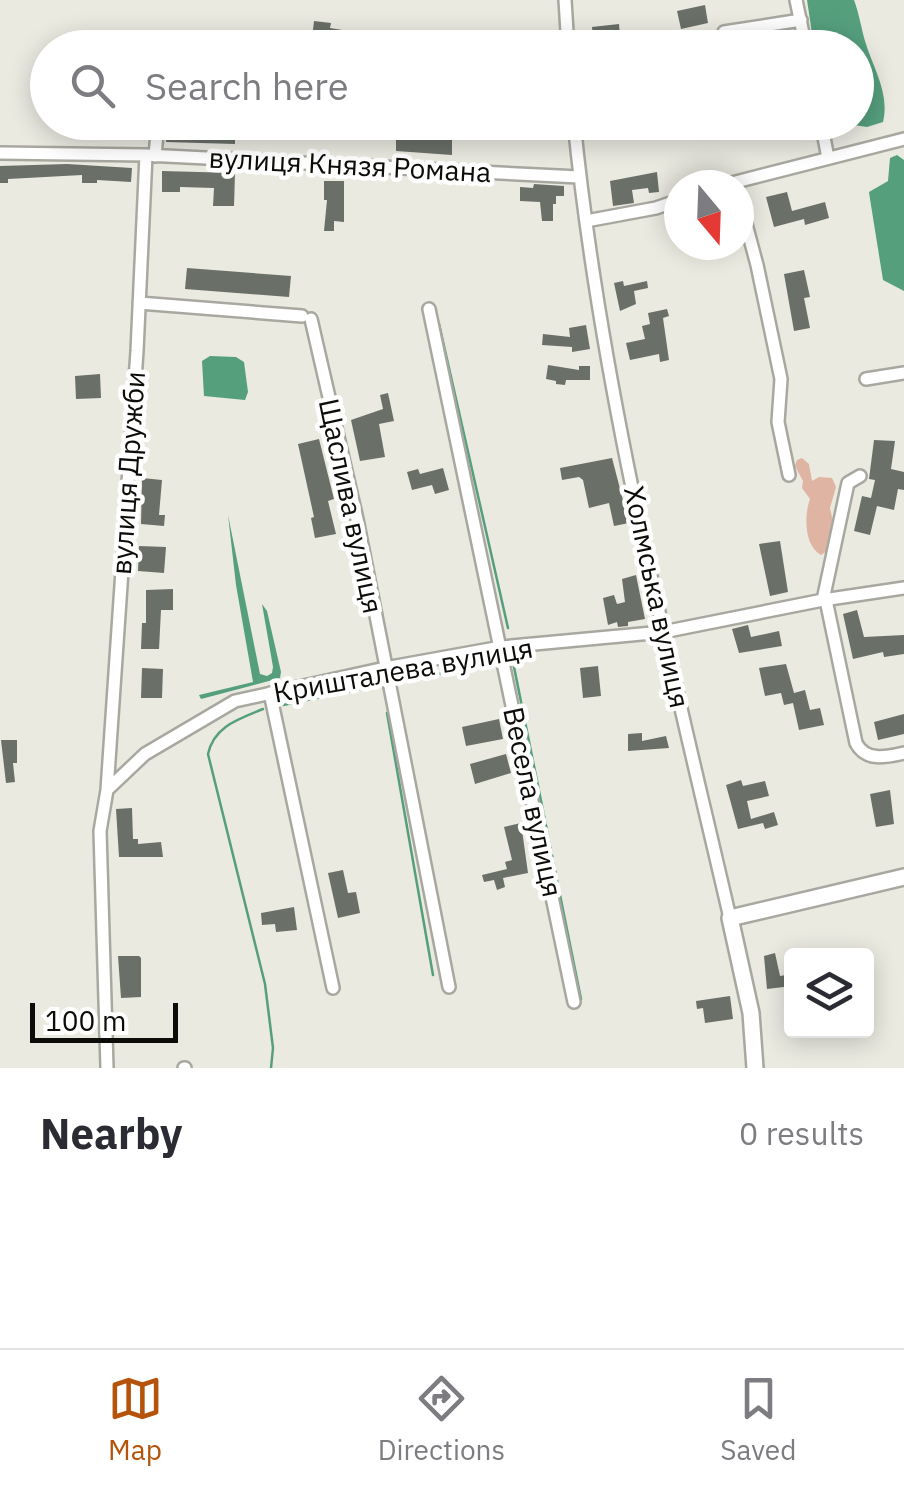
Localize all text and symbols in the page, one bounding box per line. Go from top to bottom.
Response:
search box [30,30,874,140]
icon: search [65,58,120,113]
text: Search here [145,61,349,110]
street label: вулиця Князя Романа [208,139,492,190]
north arrow [664,170,754,260]
street label: вулиця Дружби [102,370,153,576]
street label: Щаслива вулиця [311,395,392,617]
street label: Холмська вулиця [616,483,699,711]
street label: Кришталева вулиця [270,628,536,711]
street label: Весела вулиця [495,703,572,900]
map controls [784,948,874,1038]
button: layers [784,948,874,1038]
scale bar [30,998,178,1042]
text: 100 m [45,1002,126,1039]
text: Nearby [40,1106,182,1161]
text: 0 results [739,1112,864,1154]
tab: Map [108,1371,163,1468]
tab: Directions [378,1371,505,1468]
tab: Saved [720,1371,796,1468]

